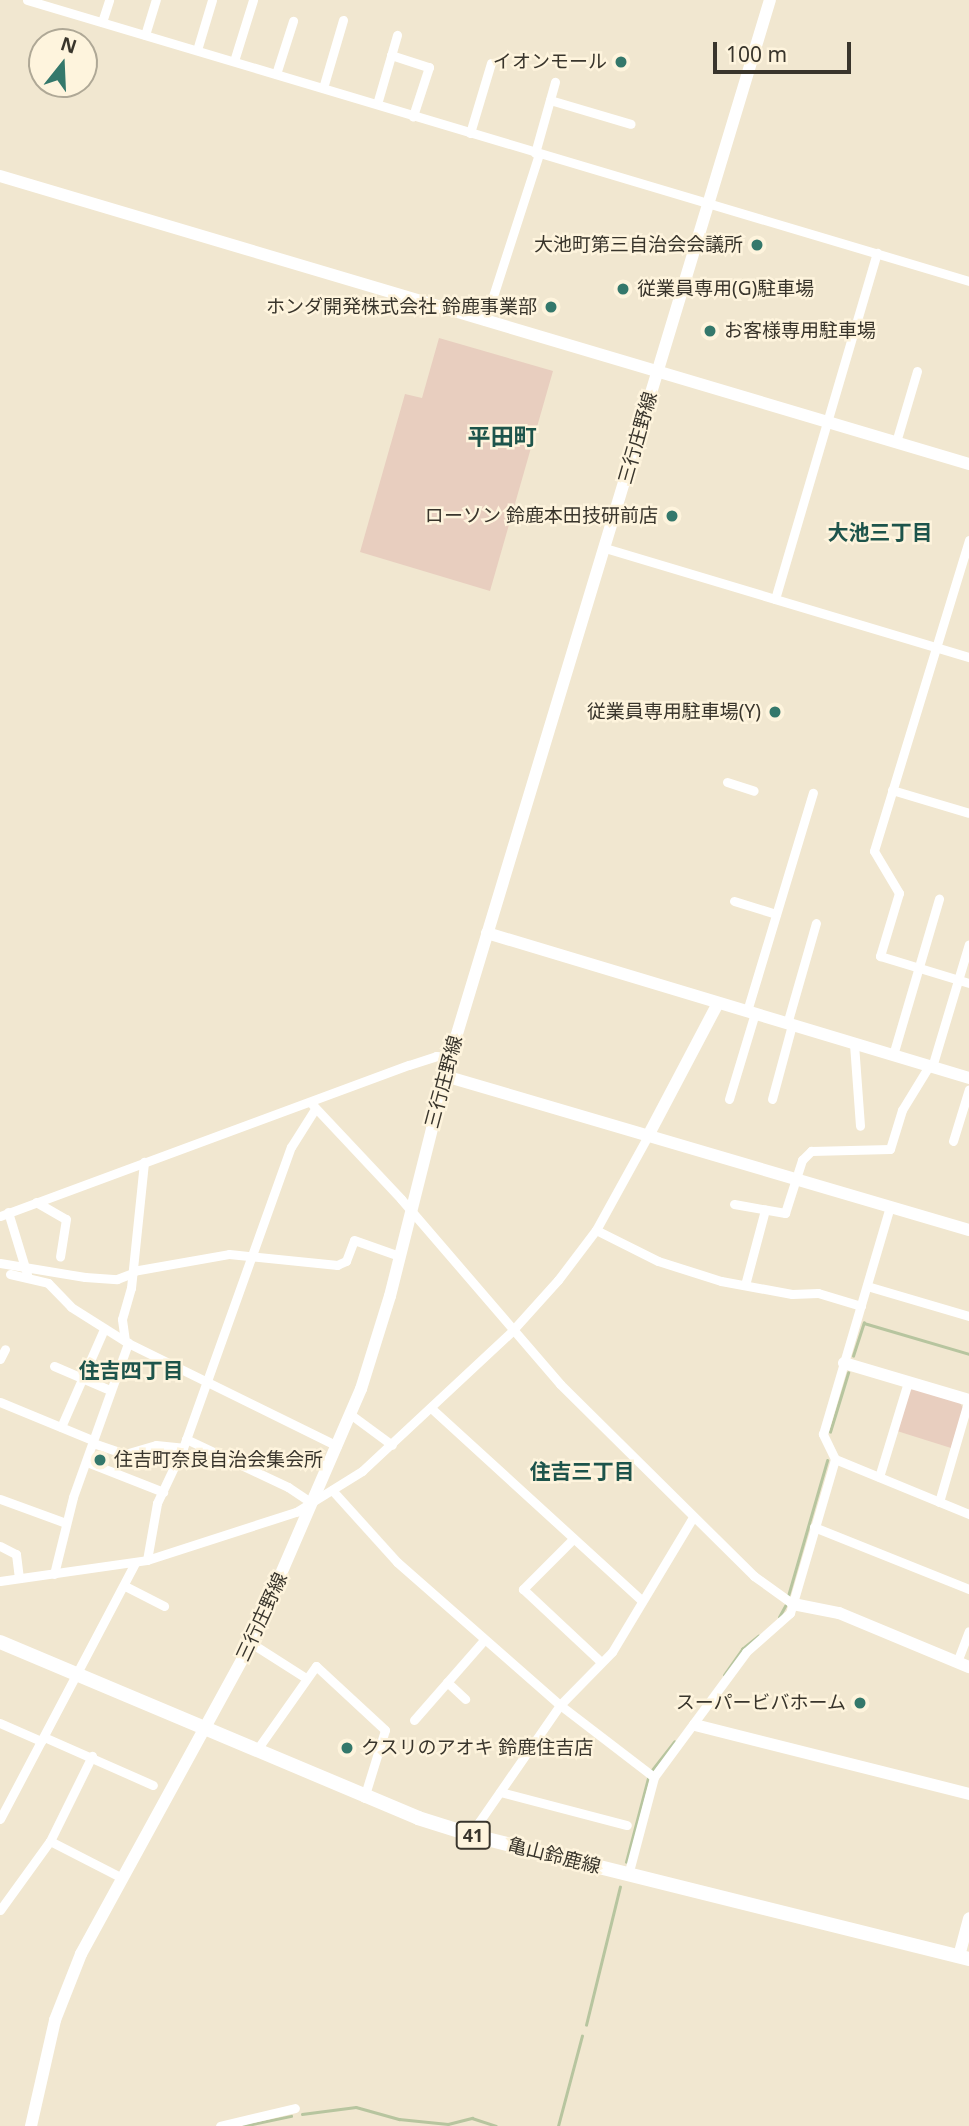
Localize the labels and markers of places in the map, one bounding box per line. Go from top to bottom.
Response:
place label: イオンモール [493,51,607,73]
marker: イオンモール [613,54,629,70]
place label: 大池町第三自治会会議所 [534,234,743,256]
marker: 大池町第三自治会会議所 [749,237,765,253]
place label: 従業員専用(G)駐車場 [637,278,814,300]
marker: 従業員専用(G)駐車場 [615,281,631,297]
place label: ホンダ開発株式会社 鈴鹿事業部 [266,296,537,318]
marker: ホンダ開発株式会社 鈴鹿事業部 [543,299,559,315]
place label: お客様専用駐車場 [724,320,876,342]
marker: お客様専用駐車場 [702,323,718,339]
place label: ローソン 鈴鹿本田技研前店 [425,505,658,527]
marker: ローソン 鈴鹿本田技研前店 [664,508,680,524]
place label: 従業員専用駐車場(Y) [587,701,761,723]
marker: 従業員専用駐車場(Y) [767,704,783,720]
place label: 住吉町奈良自治会集会所 [114,1449,323,1471]
marker: 住吉町奈良自治会集会所 [92,1452,108,1468]
place label: スーパービバホーム [675,1692,846,1714]
marker: スーパービバホーム [852,1695,868,1711]
place label: クスリのアオキ 鈴鹿住吉店 [361,1737,594,1759]
marker: クスリのアオキ 鈴鹿住吉店 [339,1740,355,1756]

